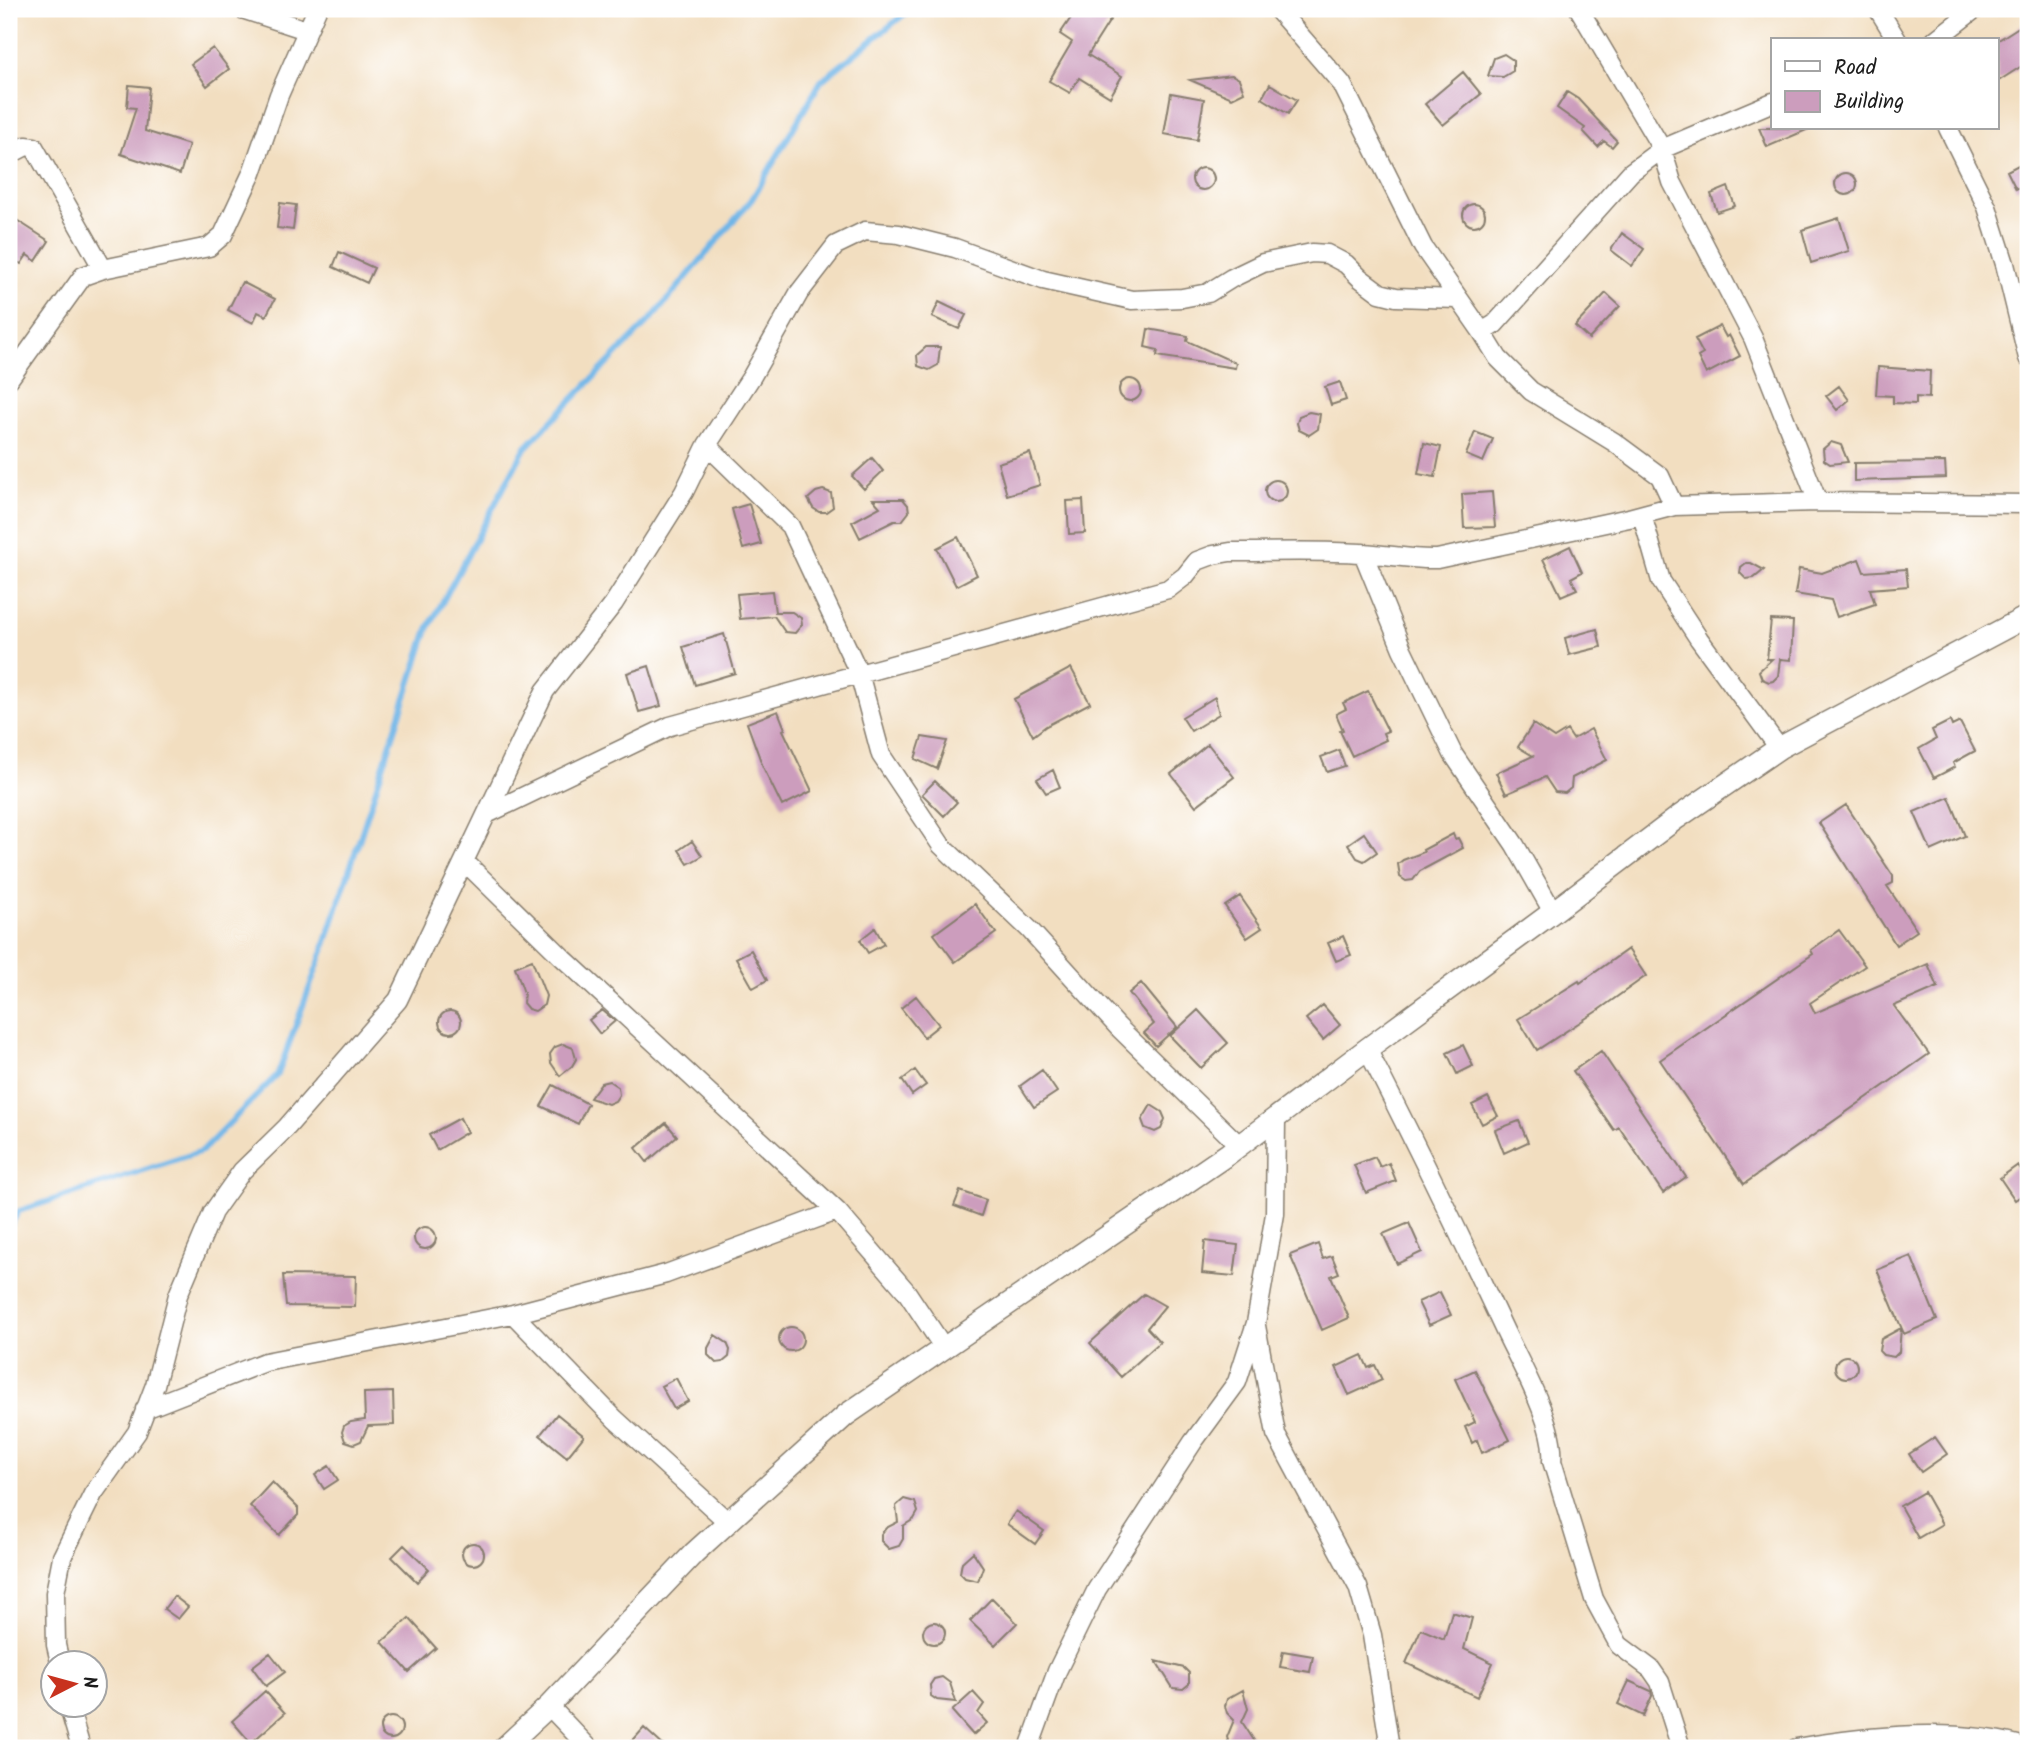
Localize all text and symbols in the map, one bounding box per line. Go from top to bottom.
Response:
legend [1771,38,1998,130]
text: Road [1834,52,1877,85]
text: Building [1834,86,1904,119]
north arrow [38,1648,108,1718]
text: N [73,1675,104,1690]

